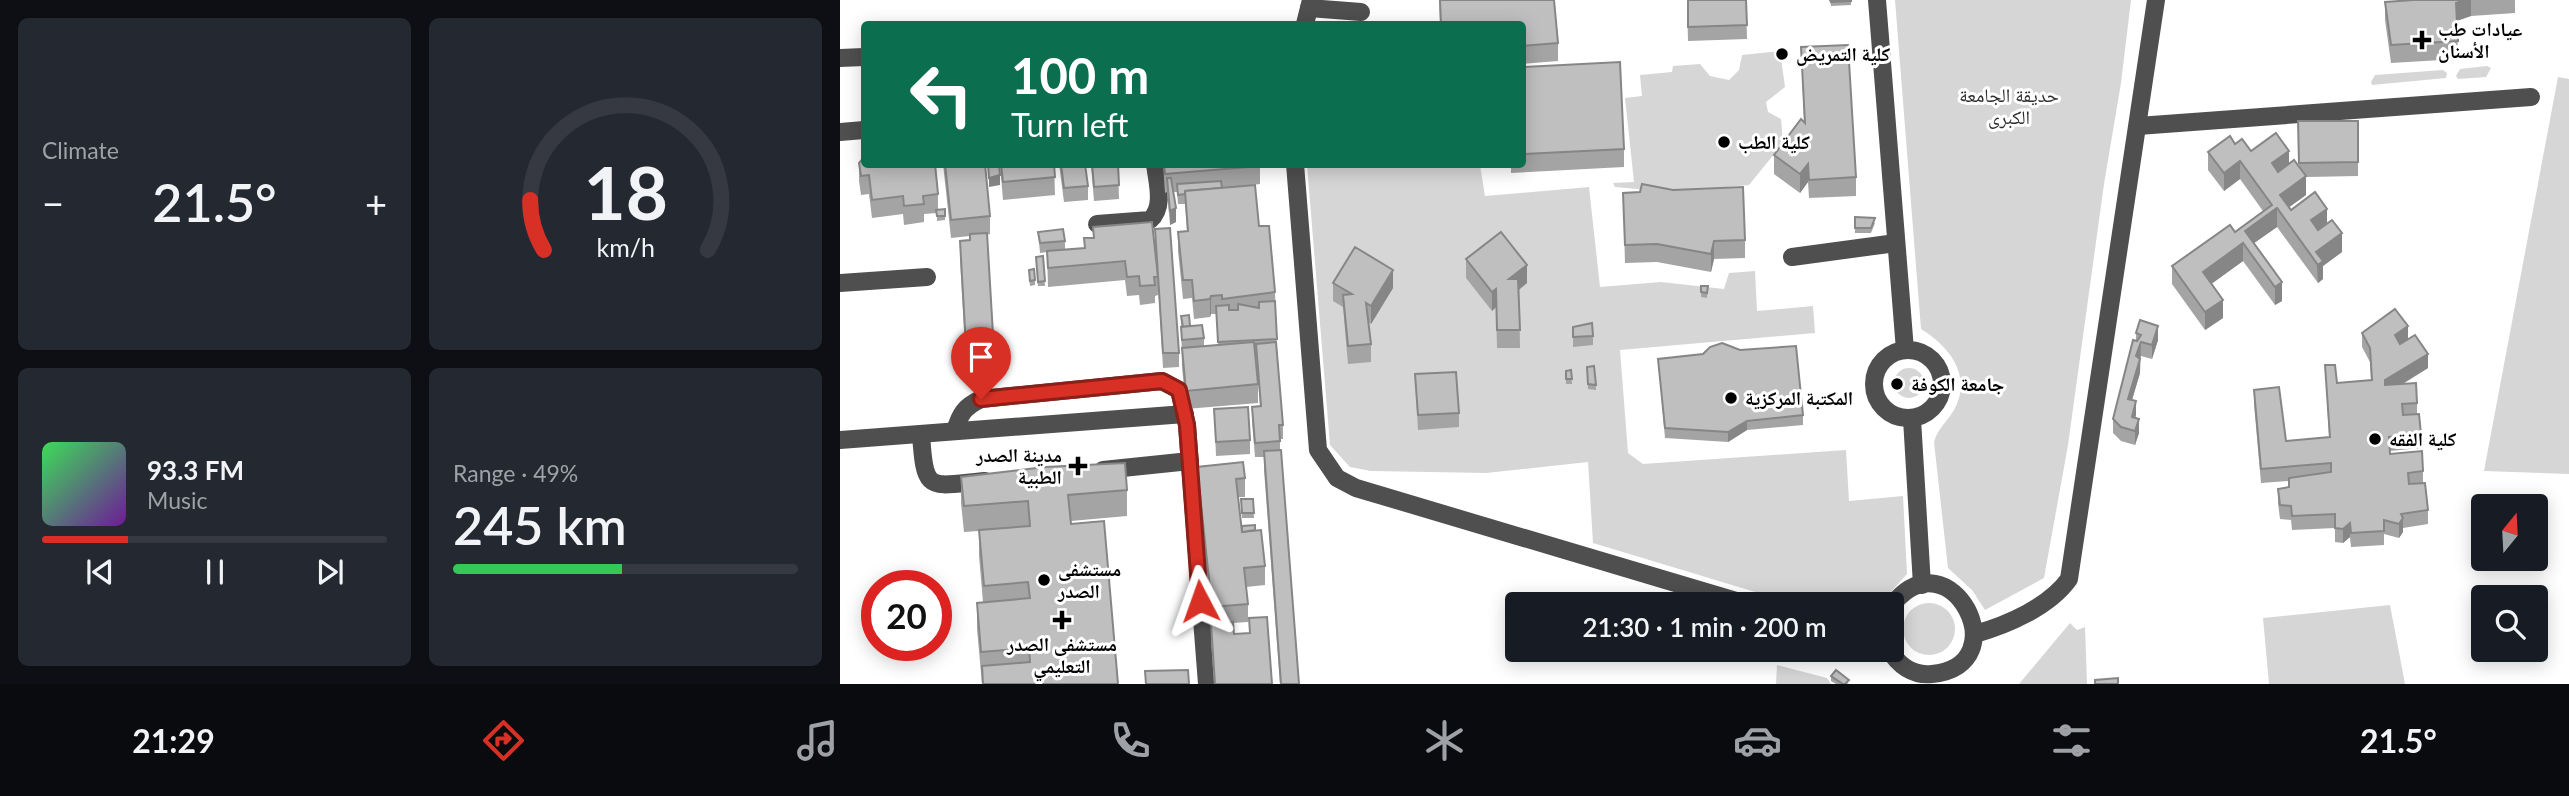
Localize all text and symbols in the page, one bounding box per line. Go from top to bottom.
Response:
place label: عيادات طب الأسنان [2438,17,2523,63]
marker: عيادات طب الأسنان [2412,30,2432,50]
place label: كلية التمريض [1796,42,1891,66]
text: 100 m [1011,46,1149,104]
marker: كلية التمريض [1774,46,1790,62]
icon: left [896,49,987,140]
park label: حديقة الجامعة الكبرى [1959,83,2059,129]
text: Turn left [1011,105,1128,144]
place label: كلية الطب [1738,130,1810,154]
marker: كلية الطب [1716,134,1732,150]
text: Climate [42,136,119,164]
text: 18 [583,148,668,236]
text: 21.5° [152,171,277,233]
text: − [42,180,64,226]
text: + [365,180,387,226]
text: km/h [596,232,655,262]
pin [951,327,1011,399]
icon: arrive [962,338,1000,376]
place label: جامعة الكوفة [1911,372,2004,395]
marker: جامعة الكوفة [1889,376,1905,392]
place label: المكتبة المركزية [1745,386,1853,410]
marker: المكتبة المركزية [1723,390,1739,406]
place label: كلية الفقه [2389,427,2457,451]
marker: كلية الفقه [2367,431,2383,447]
place label: مدينة الصدر الطبية [975,443,1062,489]
text: 93.3 FM [147,454,244,486]
marker: مدينة الصدر الطبية [1068,456,1088,476]
text: Range · 49% [453,459,578,487]
text: Music [147,486,207,514]
text: 245 km [453,494,627,556]
north arrow [2471,494,2548,570]
map controls [2471,494,2548,662]
icon: previous [81,553,119,591]
icon: pause [196,553,234,591]
icon: next [311,553,349,591]
place label: مستشفى الصدر [1057,557,1121,602]
position arrow [1163,564,1237,638]
speed limit sign: 20 [861,570,952,661]
marker: مستشفى الصدر [1036,572,1052,588]
button: search [2471,585,2548,662]
marker: مستشفى الصدر التعليمي [1052,610,1072,630]
text: 21:30 · 1 min · 200 m [1582,611,1827,643]
place label: مستشفى الصدر التعليمي [1006,632,1117,682]
icon: directions [479,716,528,765]
icon: music [793,716,842,765]
icon: phone [1106,716,1155,765]
icon: climate [1420,716,1469,765]
icon: car [1733,716,1782,765]
icon: filters [2047,716,2096,765]
text: 21:29 [132,721,215,760]
text: 21.5° [2360,721,2437,760]

